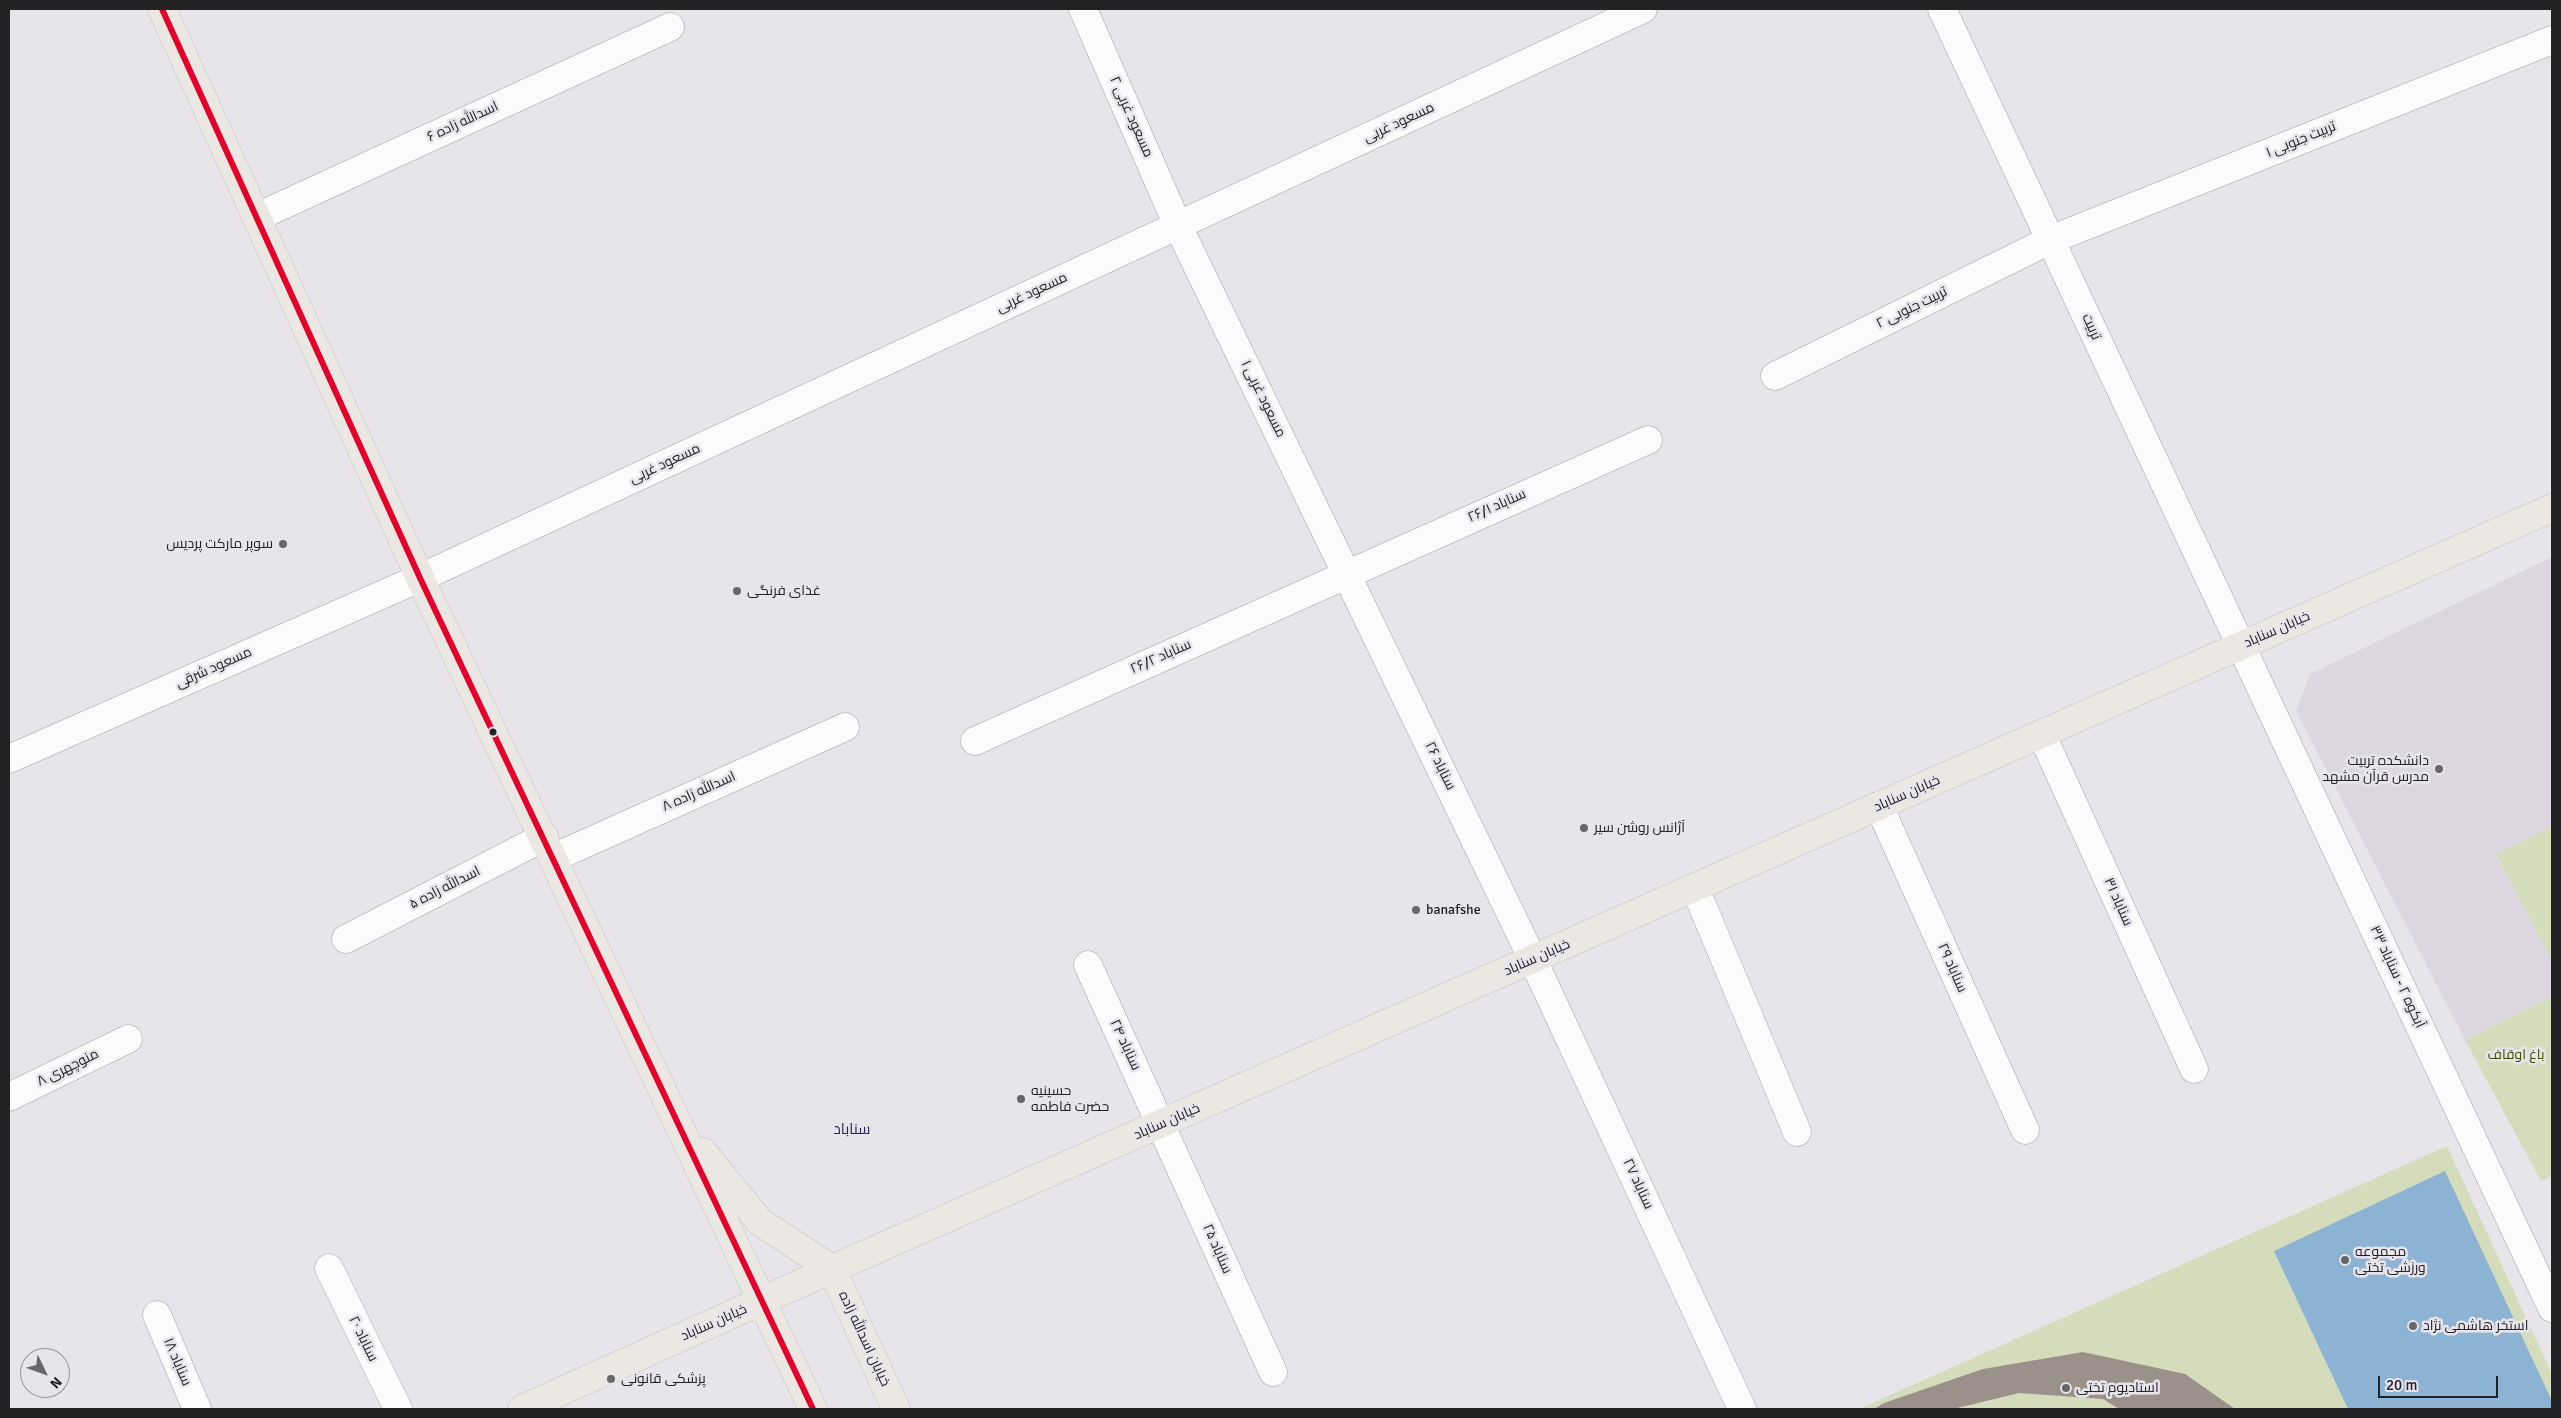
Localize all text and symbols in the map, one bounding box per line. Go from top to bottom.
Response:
street label: مسعود غربی ۲ [1106,74,1156,160]
street label: اسدالله زاده ۶ [425,98,501,146]
street label: مسعود غربی [1361,99,1437,147]
street label: تربیت جنوبی ۱ [2264,118,2338,162]
street label: مسعود غربی [994,269,1070,317]
street label: تربیت جنوبی ۲ [1874,284,1950,332]
street label: تربیت [2078,311,2104,343]
street label: مسعود غربی ۱ [1237,358,1289,440]
street label: مسعود غربی [627,440,703,488]
street label: سناباد ۲۶/۱ [1465,486,1529,526]
place label: سوپر مارکت پردیس [166,536,273,552]
marker: سوپر مارکت پردیس [277,538,289,550]
place label: غذای فرنگی [747,583,821,599]
marker: غذای فرنگی [731,585,743,597]
street label: خیابان سناباد [2241,608,2313,652]
street label: سناباد ۲۶/۲ [1128,636,1194,678]
street label: مسعود شرقی [173,644,255,692]
unlabelled marker [488,727,498,737]
street label: سناباد ۲۶ [1421,739,1459,793]
place label: دانشکده تربیت مدرس قرآن مشهد [2322,753,2429,786]
marker: دانشکده تربیت مدرس قرآن مشهد [2433,763,2445,775]
street label: اسدالله زاده ۸ [660,768,738,816]
street label: خیابان سناباد [1871,772,1943,816]
place label: آژانس روشن سیر [1594,820,1685,836]
marker: آژانس روشن سیر [1578,822,1590,834]
street label: اسدالله زاده ۵ [407,863,483,913]
street label: سناباد ۳۱ [2100,875,2136,929]
place label: banafshe [1426,902,1481,918]
marker: banafshe [1410,904,1422,916]
street label: آبکوه ۲ - سناباد ۳۳ [2366,923,2428,1031]
street label: خیابان سناباد [1501,936,1573,980]
street label: سناباد ۲۹ [1934,941,1970,995]
street label: سناباد ۲۴ [1106,1017,1144,1073]
street label: منوچهری ۸ [34,1046,102,1090]
park label: باغ اوقاف [2487,1047,2545,1063]
place label: حسینیه حضرت فاطمه [1031,1083,1109,1116]
marker: حسینیه حضرت فاطمه [1015,1093,1027,1105]
street label: خیابان سناباد [1131,1100,1203,1144]
district label: سناباد [834,1121,870,1139]
street label: سناباد ۲۷ [1619,1156,1657,1212]
street label: سناباد ۲۵ [1199,1222,1235,1276]
place label: مجموعه ورزشی تختی [2355,1244,2426,1276]
marker: مجموعه ورزشی تختی [2339,1254,2351,1266]
street label: خیابان اسدالله زاده [835,1289,893,1389]
street label: خیابان سناباد [678,1301,750,1345]
street label: سناباد ۲۰ [345,1314,381,1364]
place label: استخر هاشمی نژاد [2423,1318,2528,1334]
marker: استخر هاشمی نژاد [2407,1320,2419,1332]
street label: سناباد ۱۸ [159,1335,195,1389]
north arrow [20,1348,70,1398]
scale bar [2381,1366,2501,1398]
place label: پزشکی قانونی [621,1371,706,1387]
text: N [46,1373,65,1392]
marker: پزشکی قانونی [605,1373,617,1385]
text: 20 m [2386,1376,2417,1394]
place label: استادیوم تختی [2076,1380,2159,1396]
marker: استادیوم تختی [2060,1382,2072,1394]

